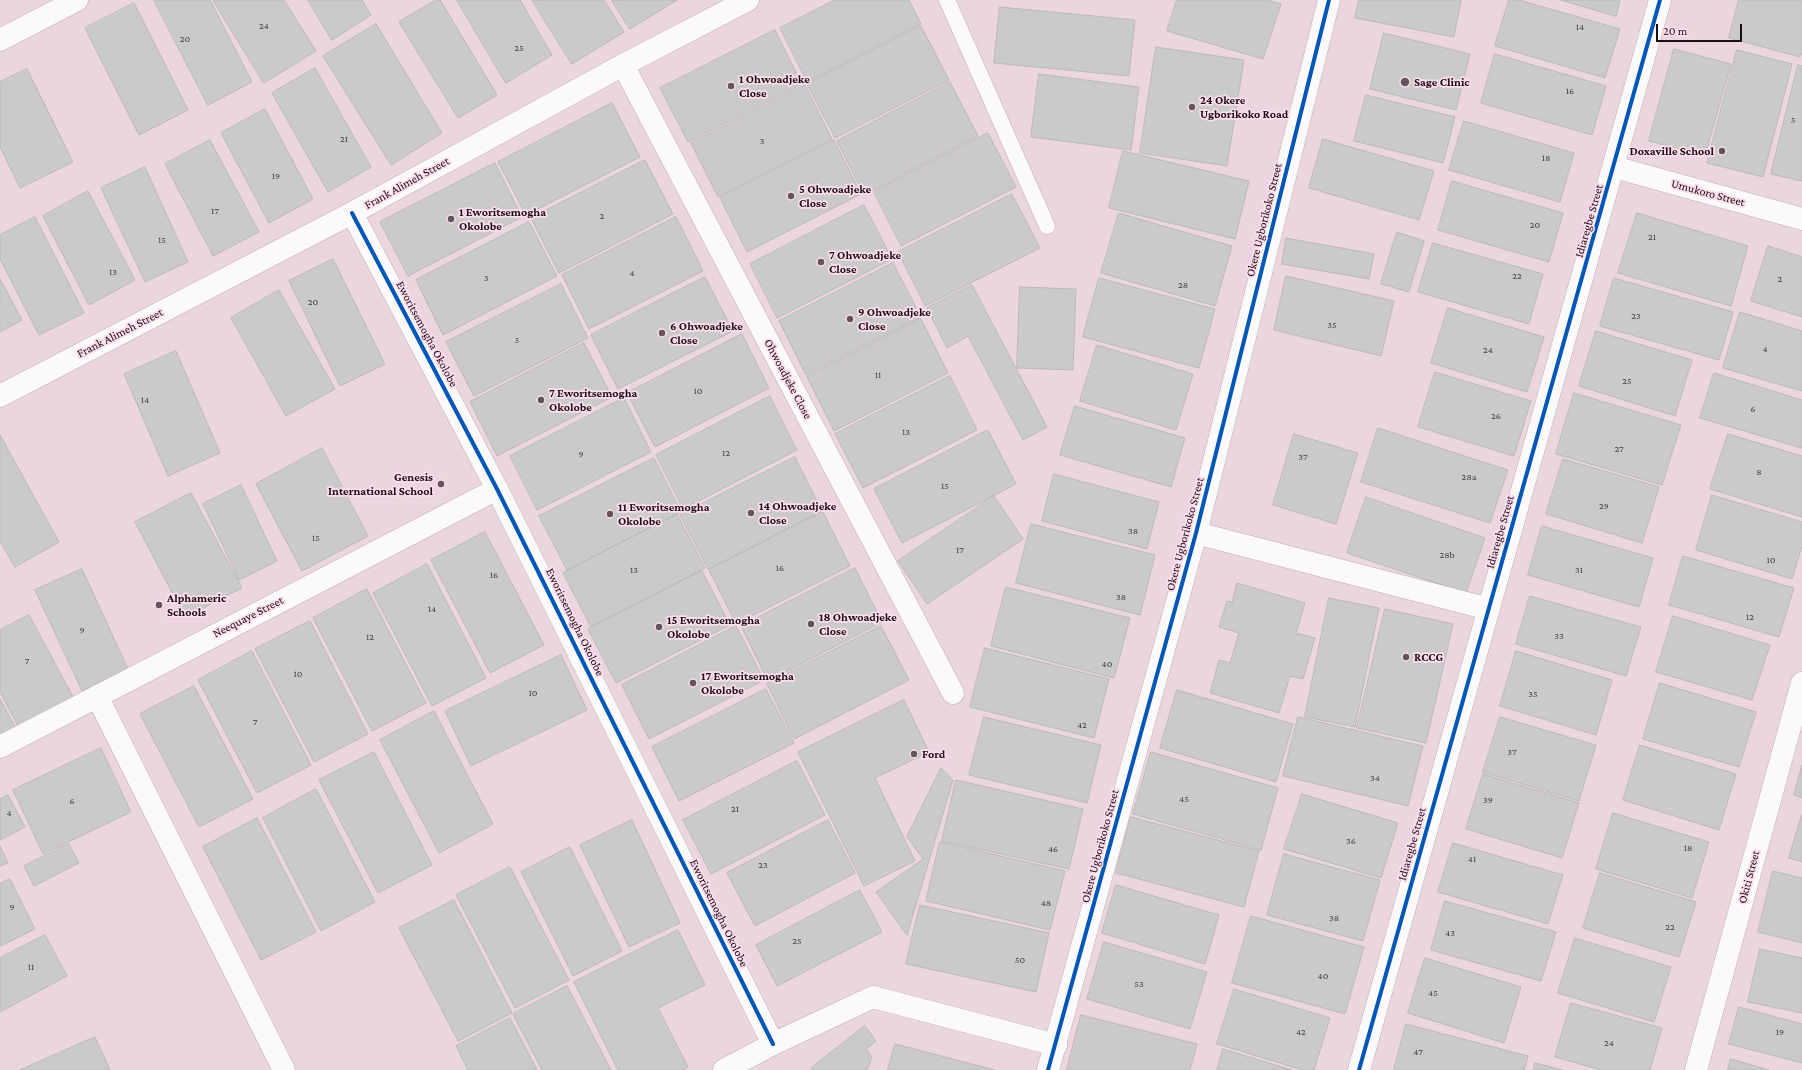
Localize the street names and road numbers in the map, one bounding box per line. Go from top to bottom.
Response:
street label: Frank Alimeh Street [362,154,452,212]
street label: Okere Ugborikoko Street [1243,162,1285,278]
street label: Umukoro Street [1670,176,1746,210]
street label: Idiaregbe Street [1572,183,1606,259]
street label: Eworitsemogha Okolobe [393,279,461,389]
street label: Frank Alimeh Street [75,305,165,361]
street label: Ohwoadjeke Close [761,337,815,421]
street label: Okere Ugborikoko Street [1163,476,1207,592]
street label: Idiaregbe Street [1483,494,1517,570]
street label: Eworitsemogha Okolobe [543,566,607,678]
street label: Neequaye Street [210,593,286,641]
street label: Okere Ugborikoko Street [1078,788,1122,904]
street label: Idiaregbe Street [1395,806,1429,882]
street label: Okiti Street [1735,849,1763,905]
street label: Eworitsemogha Okolobe [687,857,751,969]

